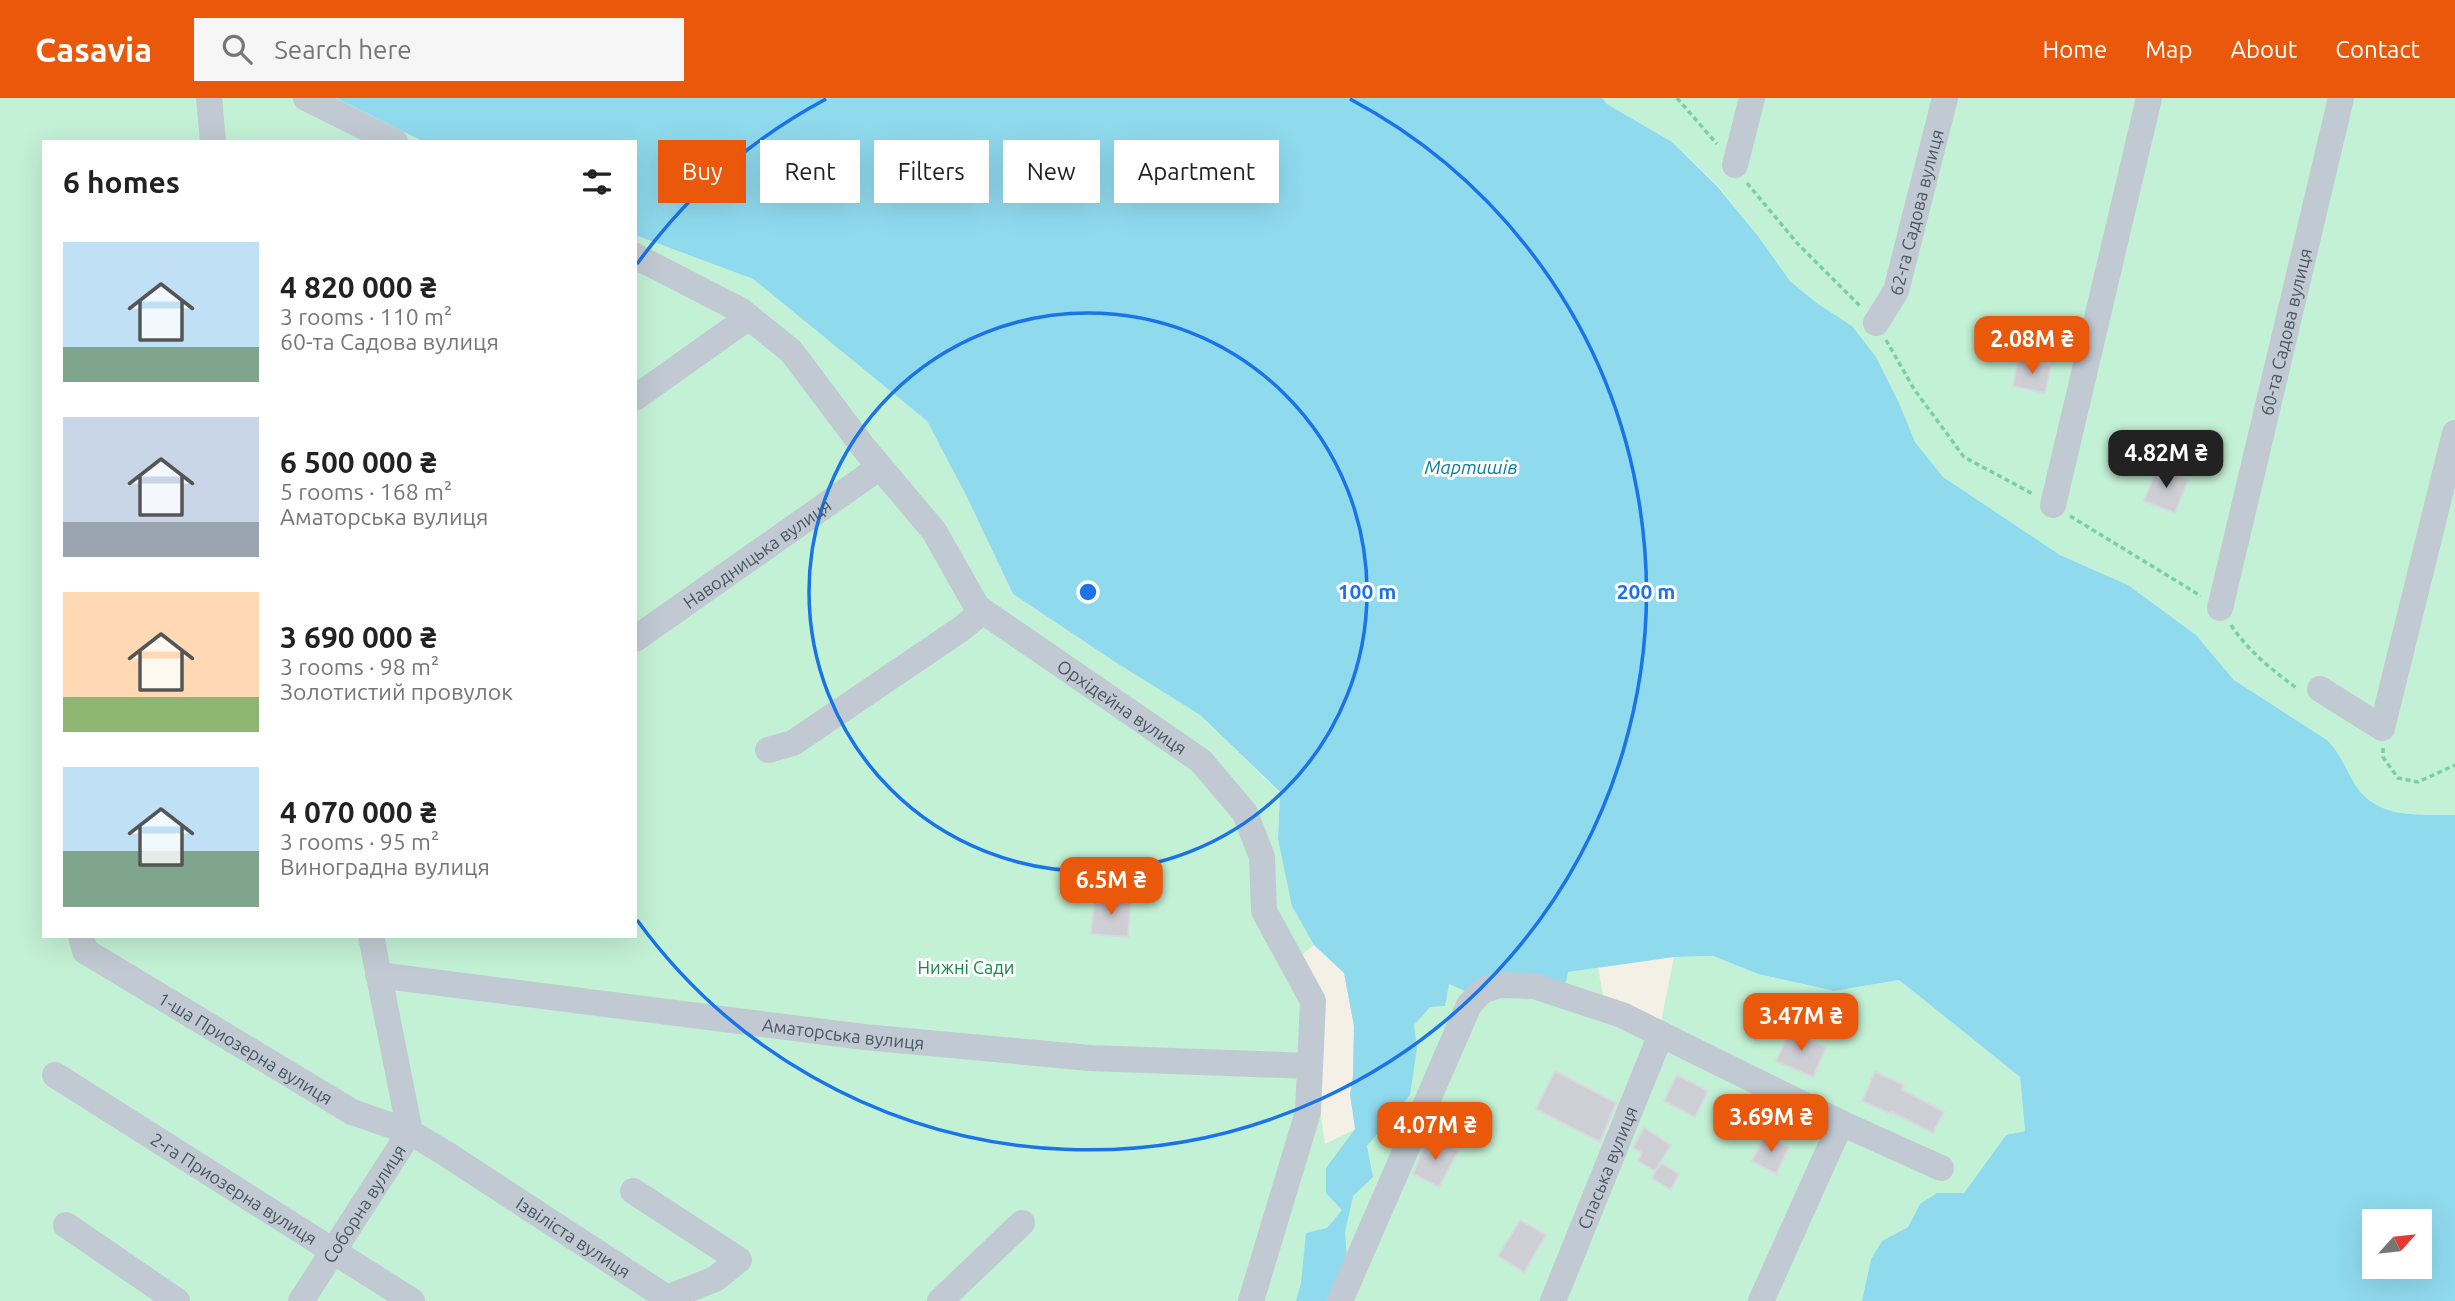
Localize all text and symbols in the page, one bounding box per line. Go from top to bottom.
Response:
search box [194,18,684,81]
icon: search [218,30,256,68]
text: Casavia [35,31,152,68]
text: Search here [274,35,412,64]
text: Home [2042,36,2107,63]
text: Map [2145,36,2192,63]
text: About [2230,36,2297,63]
text: Contact [2335,36,2420,63]
street label: 62-га Садова вулиця [1885,127,1947,297]
chip: Buy [658,140,746,203]
chip: Rent [760,140,860,203]
chip: Filters [874,140,989,203]
chip: New [1003,140,1100,203]
chip: Apartment [1114,140,1279,203]
icon: filters [578,163,616,201]
text: 6 homes [63,165,180,199]
street label: 60-та Садова вулиця [2256,246,2315,417]
icon: home [119,270,203,354]
text: 4 820 000 ₴ [280,270,437,304]
text: 3 rooms · 110 m² [280,304,452,329]
pin: 2.08M ₴ [1967,316,2097,376]
text: 2.08M ₴ [1990,326,2074,351]
text: 60-та Садова вулиця [280,329,499,354]
pin: 4.82M ₴ [2101,430,2231,490]
text: 4.82M ₴ [2124,440,2208,465]
icon: home [119,445,203,529]
text: 6 500 000 ₴ [280,445,437,479]
water label: Мартишів [1425,456,1517,478]
text: 5 rooms · 168 m² [280,479,452,504]
street label: Наводницька вулиця [679,495,835,612]
text: Аматорська вулиця [280,504,488,529]
text: 100 m [1338,579,1396,603]
text: 200 m [1617,579,1675,603]
centre of rings [1076,580,1100,604]
icon: home [119,620,203,704]
text: 3 690 000 ₴ [280,620,437,654]
text: 3 rooms · 98 m² [280,654,439,679]
street label: Орхідейна вулиця [1054,655,1191,758]
text: Золотистий провулок [280,679,513,704]
icon: home [119,795,203,879]
text: 4 070 000 ₴ [280,795,437,829]
text: 3 rooms · 95 m² [280,829,439,854]
text: Виноградна вулиця [280,854,490,879]
pin: 6.5M ₴ [1054,858,1168,917]
text: 6.5M ₴ [1076,867,1146,892]
park label: Нижні Сади [917,957,1015,977]
street label: 1-ша Приозерна вулиця [155,988,336,1108]
pin: 3.47M ₴ [1736,993,1866,1053]
text: 3.47M ₴ [1759,1003,1843,1028]
street label: Аматорська вулиця [761,1014,925,1053]
pin: 3.69M ₴ [1706,1094,1836,1154]
pin: 4.07M ₴ [1370,1102,1500,1162]
street label: Спаська вулиця [1573,1103,1641,1232]
text: 3.69M ₴ [1729,1104,1813,1129]
text: 4.07M ₴ [1393,1112,1477,1137]
street label: 2-га Приозерна вулиця [147,1128,321,1248]
street label: Соборна вулиця [318,1141,409,1266]
street label: Ізвіліста вулиця [513,1192,634,1281]
north arrow [2362,1209,2432,1279]
map controls [2362,1209,2432,1279]

